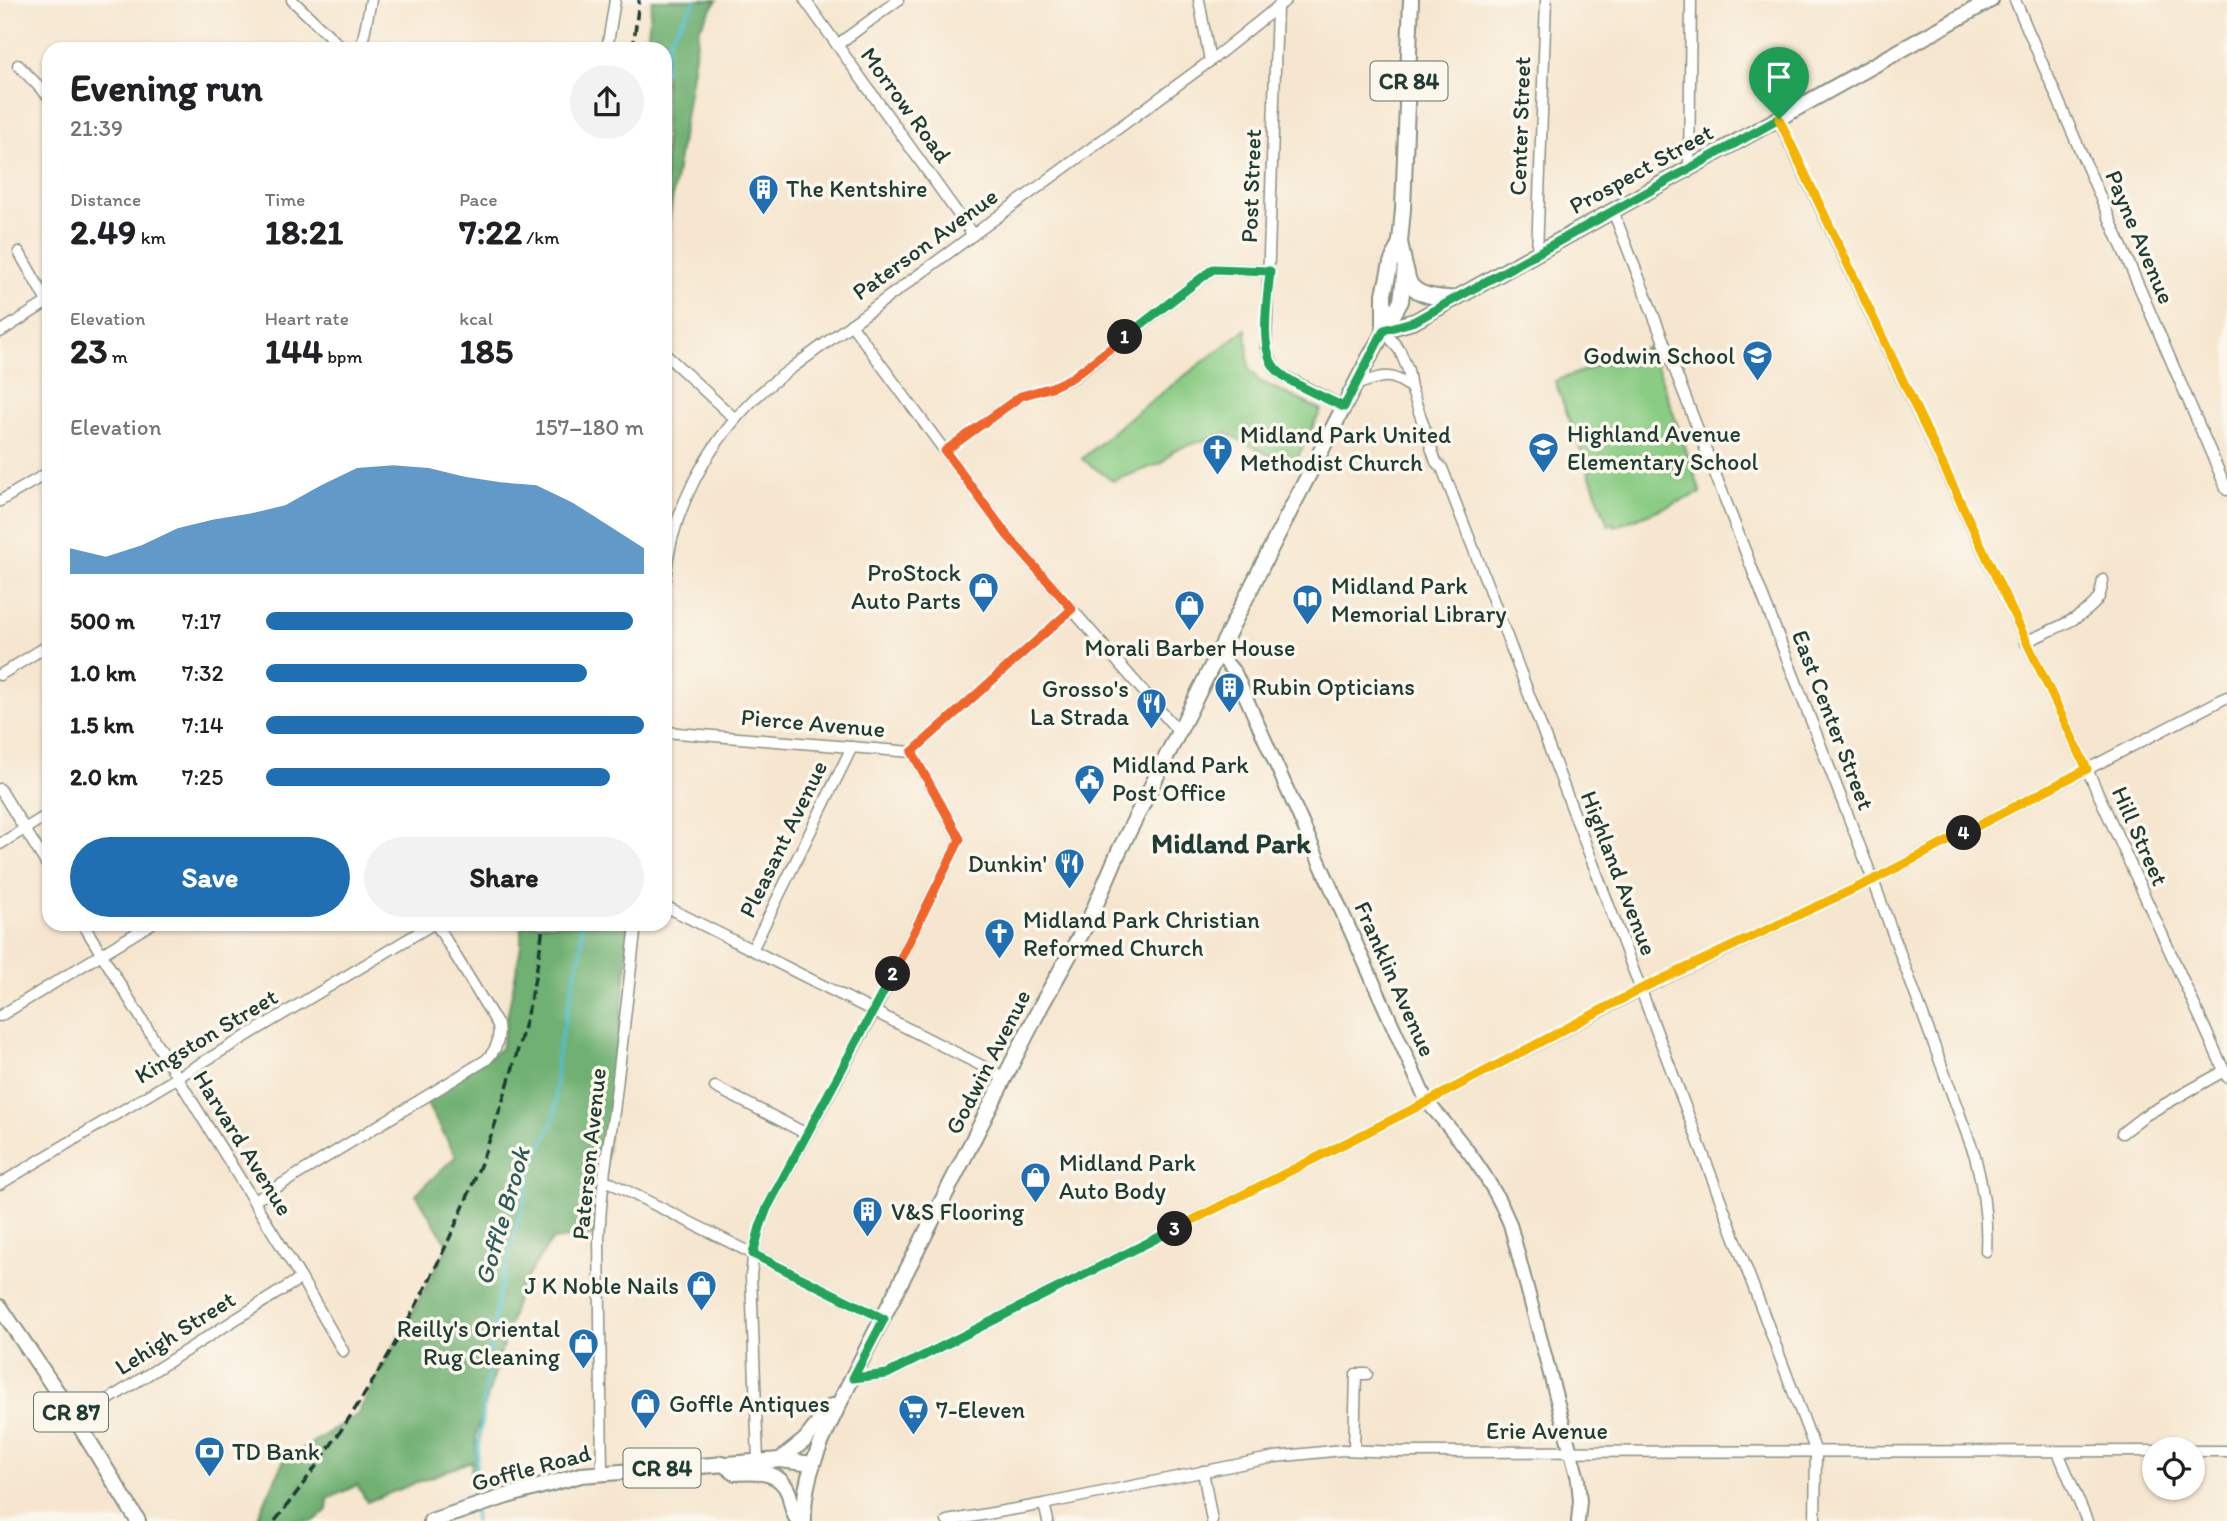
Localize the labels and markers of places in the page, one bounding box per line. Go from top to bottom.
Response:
pin [1749,47,1809,119]
building icon: The Kentshire [746,172,780,216]
place label: The Kentshire [786,174,927,203]
pin: 1 [1108,320,1142,354]
school or university icon: Godwin School [1741,339,1775,383]
place label: Godwin School [1583,341,1735,370]
place label: Highland Avenue Elementary School [1567,419,1759,476]
place label: Midland Park United Methodist Church [1240,420,1451,477]
school or university icon: Highland Avenue Elementary School [1527,431,1561,475]
church icon: Midland Park United Methodist Church [1200,432,1234,476]
place label: ProStock Auto Parts [851,558,962,615]
shop icon: ProStock Auto Parts [967,570,1001,614]
place label: Midland Park Memorial Library [1331,571,1507,628]
library icon: Midland Park Memorial Library [1291,583,1325,627]
shop icon: Morali Barber House [1173,589,1207,633]
place label: Morali Barber House [1085,633,1295,662]
building icon: Rubin Opticians [1212,670,1246,714]
place label: Rubin Opticians [1252,672,1415,701]
place label: Grosso's La Strada [1030,674,1130,731]
restaurant icon: Grosso's La Strada [1135,686,1169,730]
place label: Midland Park Post Office [1112,750,1249,807]
public building icon: Midland Park Post Office [1072,762,1106,806]
pin: 4 [1946,816,1982,850]
restaurant icon: Dunkin' [1053,847,1087,891]
place label: Dunkin' [968,849,1047,878]
place label: Midland Park Christian Reformed Church [1023,905,1260,962]
church icon: Midland Park Christian Reformed Church [983,917,1017,961]
pin: 2 [876,956,910,992]
place label: Midland Park Auto Body [1059,1148,1196,1205]
shop icon: Midland Park Auto Body [1019,1160,1053,1204]
building icon: V&S Flooring [851,1195,885,1239]
place label: V&S Flooring [891,1197,1025,1226]
pin: 3 [1158,1212,1192,1246]
shop icon: J K Noble Nails [685,1269,719,1313]
place label: J K Noble Nails [525,1271,679,1300]
place label: Reilly's Oriental Rug Cleaning [397,1314,561,1371]
shop icon: Reilly's Oriental Rug Cleaning [566,1326,600,1370]
shop icon: Goffle Antiques [629,1387,663,1431]
place label: Goffle Antiques [669,1389,830,1418]
supermarket icon: 7-Eleven [896,1393,930,1437]
place label: 7-Eleven [936,1395,1026,1424]
bank icon: TD Bank [192,1435,226,1479]
place label: TD Bank [232,1437,320,1466]

